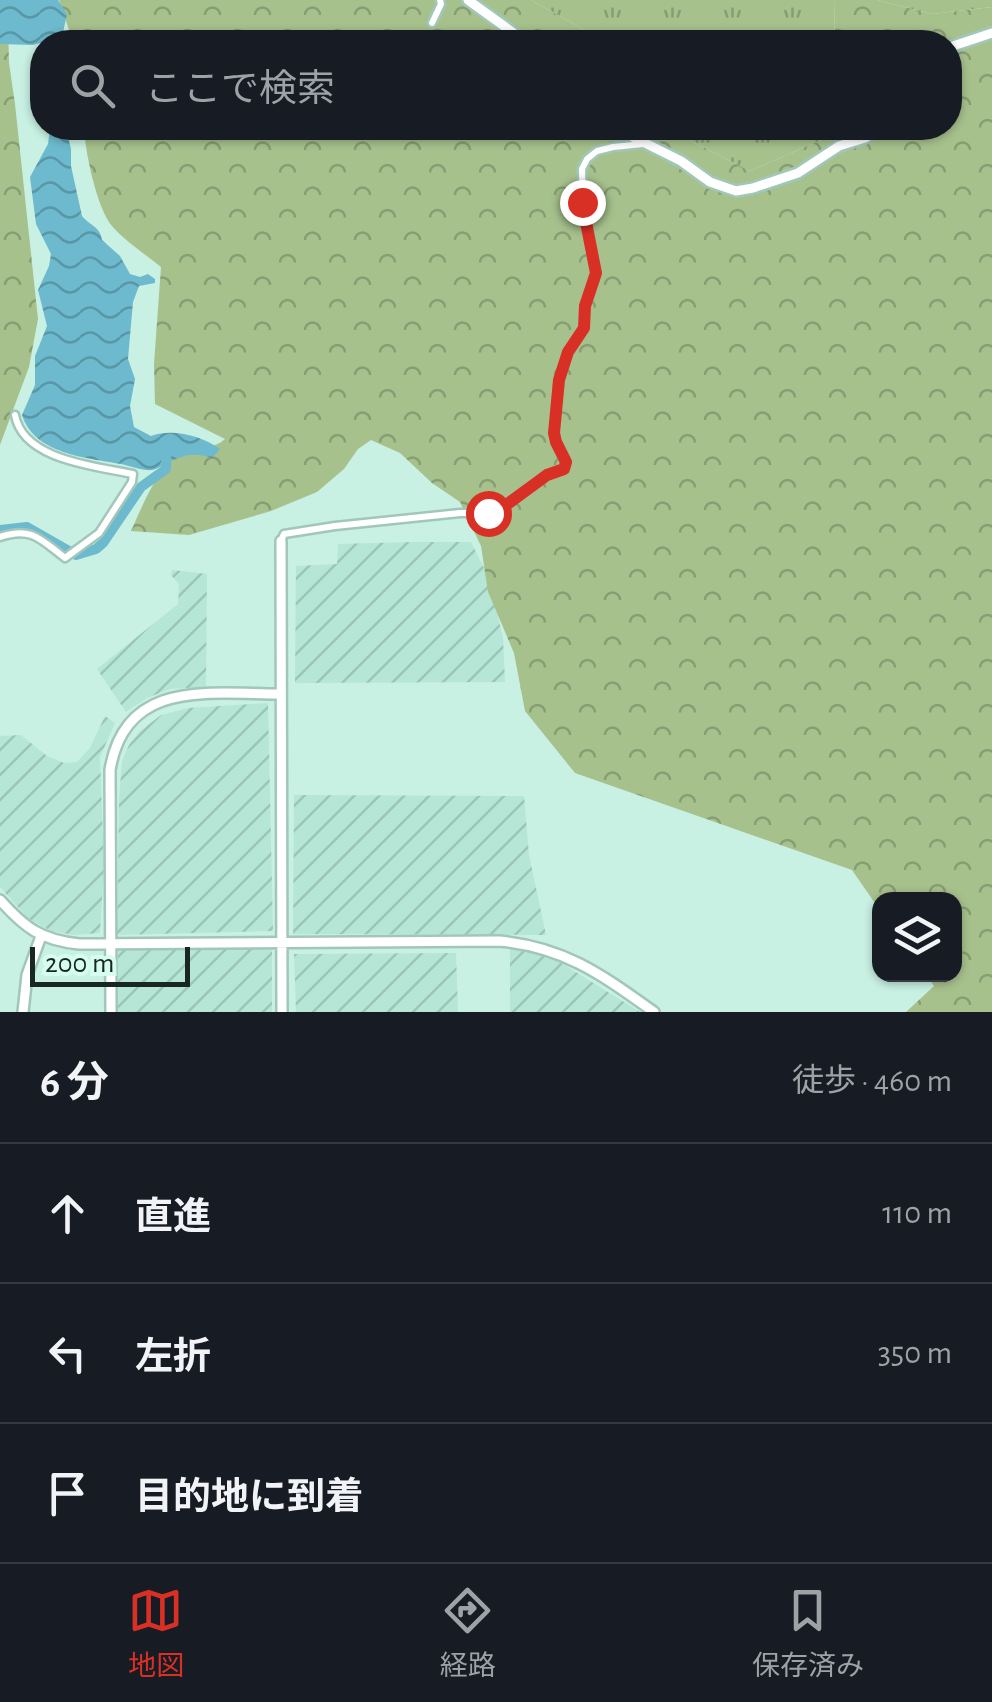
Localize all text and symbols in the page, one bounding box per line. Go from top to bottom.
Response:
search box [30,30,962,140]
icon: search [65,58,120,113]
text: ここで検索 [145,71,335,109]
route end [560,180,606,226]
route start [466,491,512,537]
map controls [872,892,962,982]
button: layers [872,892,962,982]
scale bar [30,942,190,986]
text: 200 m [45,950,114,978]
text: 6 分 [40,1062,109,1104]
text: 徒歩 · 460 m [792,1065,952,1097]
icon: ahead [40,1186,95,1241]
text: 110 m [882,1197,952,1229]
text: 直進 [135,1199,211,1237]
icon: left [40,1326,95,1381]
text: 350 m [878,1337,952,1369]
text: 左折 [135,1339,211,1377]
icon: arrive [40,1466,95,1521]
text: 目的地に到着 [135,1479,363,1517]
tab: 地図 [128,1583,184,1684]
tab: 経路 [440,1583,496,1684]
tab: 保存済み [752,1583,864,1684]

